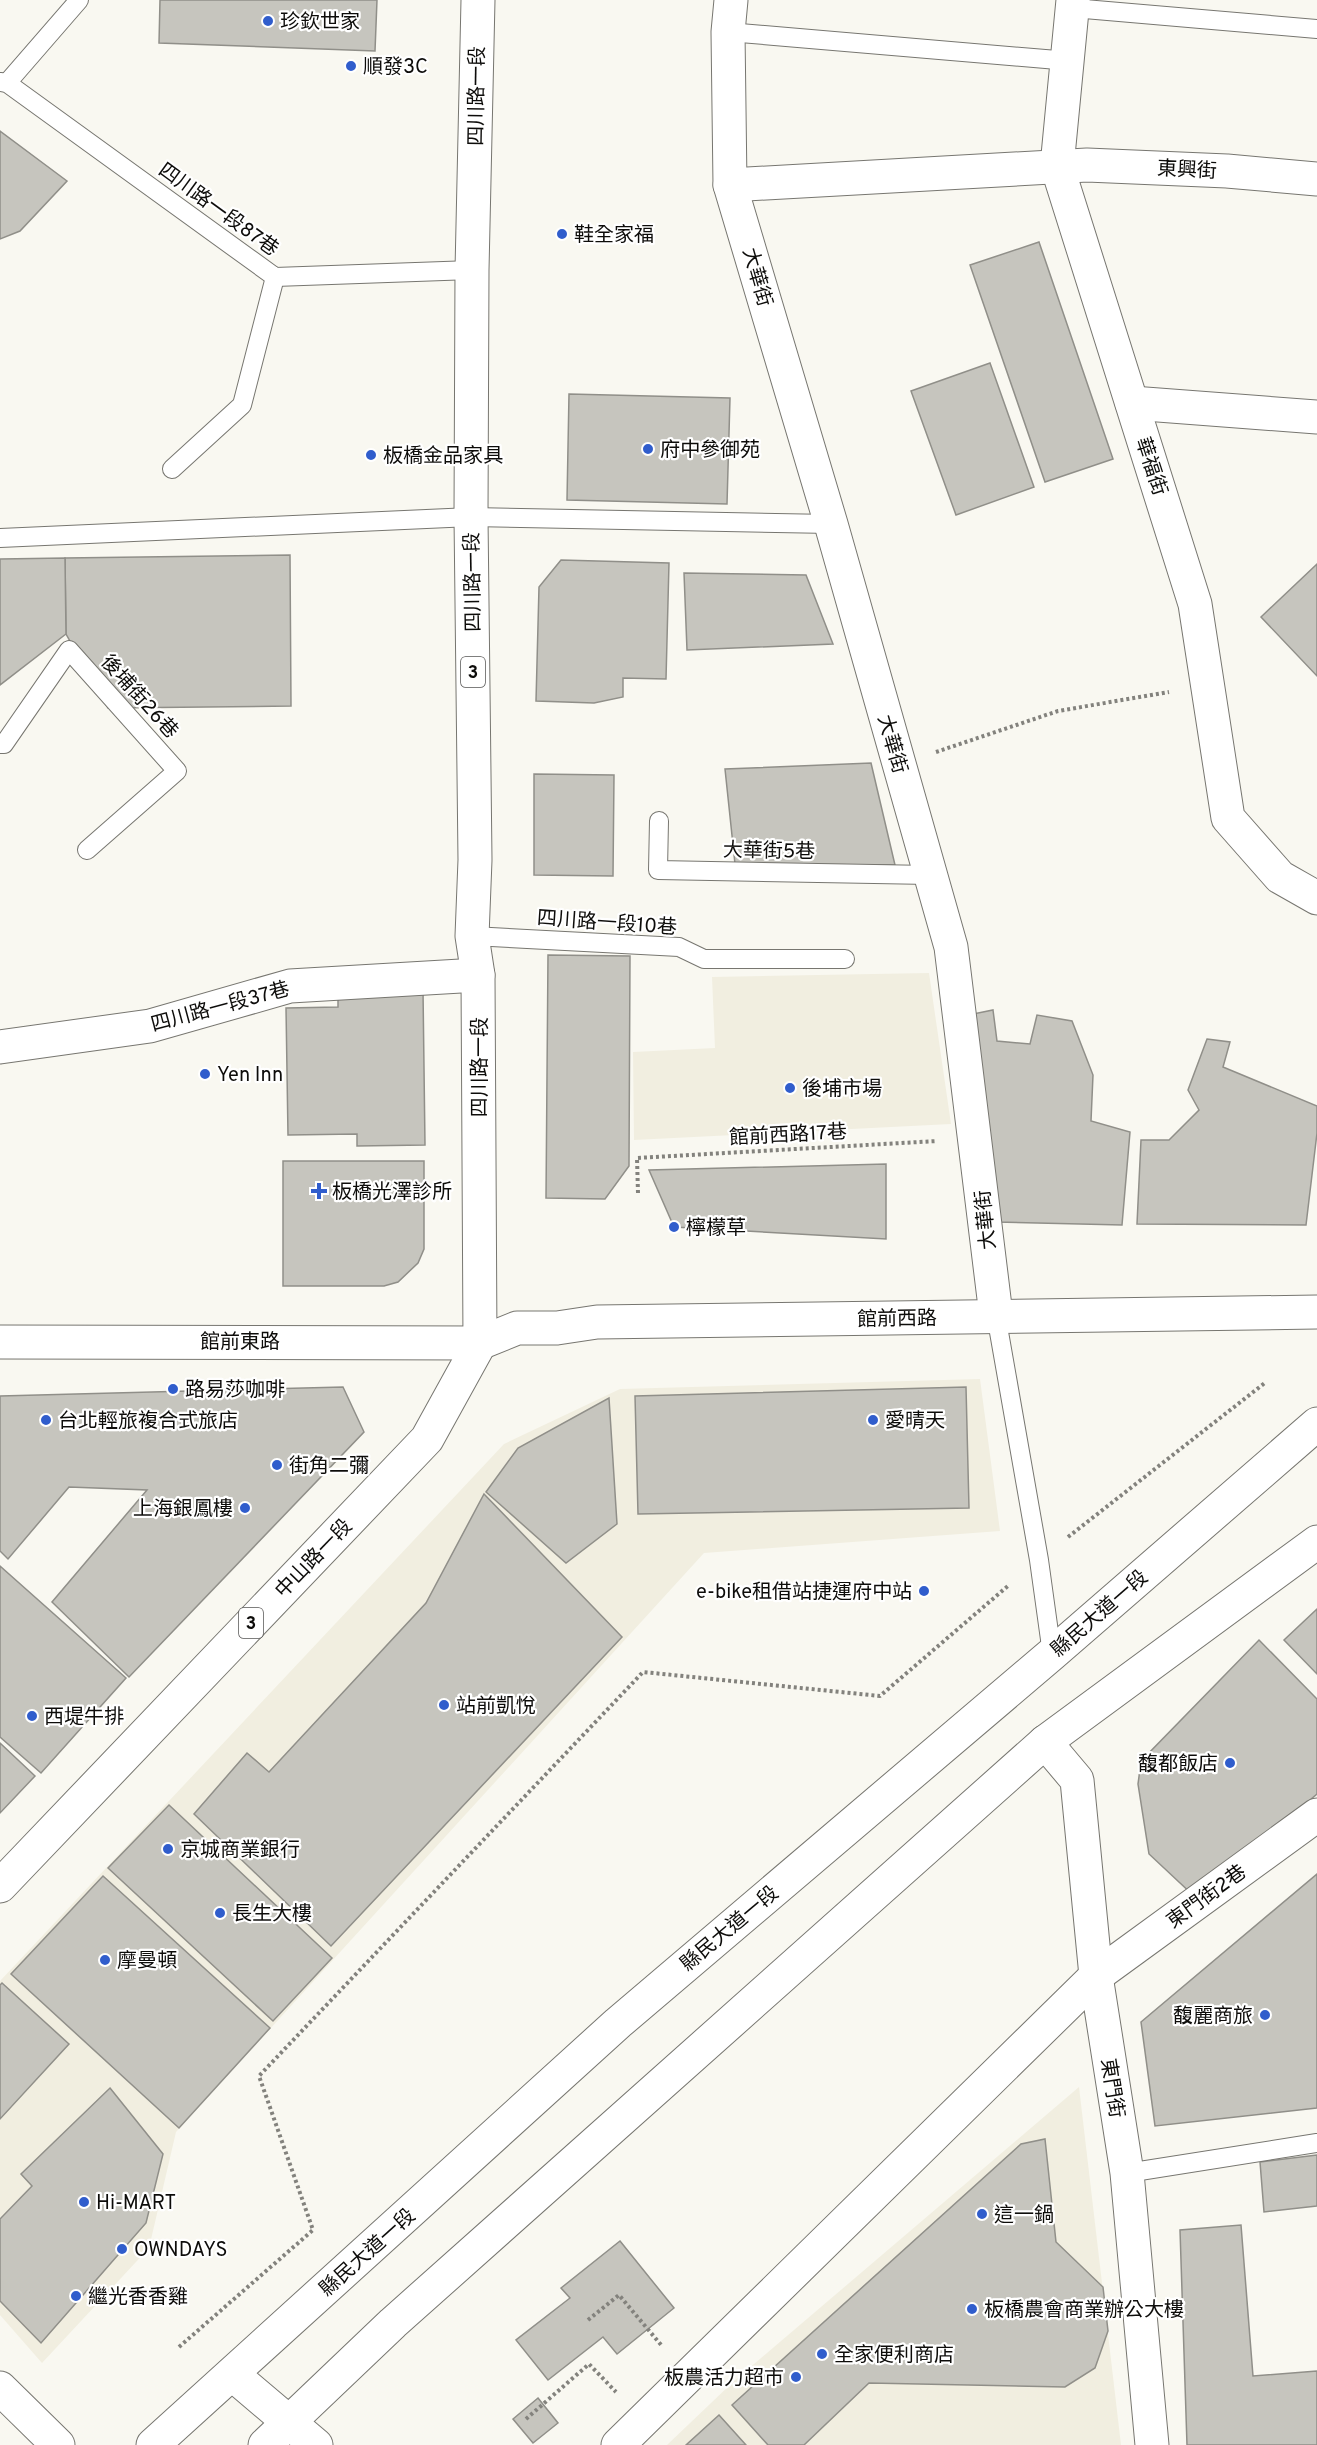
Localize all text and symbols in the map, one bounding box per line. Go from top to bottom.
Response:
place label: 珍欽世家 [280,10,360,36]
marker: 珍欽世家 [261,14,275,28]
street label: 四川路一段 [464,46,492,146]
place label: 順發3C [363,55,428,81]
marker: 順發3C [344,59,358,73]
street label: 東興街 [1156,156,1218,186]
street label: 四川路一段87巷 [153,158,283,263]
place label: 鞋全家福 [574,223,654,249]
marker: 鞋全家福 [555,227,569,241]
street label: 大華街 [735,245,777,310]
street label: 華福街 [1128,434,1172,499]
place label: 府中參御苑 [660,438,760,464]
marker: 府中參御苑 [641,442,655,456]
place label: 板橋金品家具 [383,444,503,470]
marker: 板橋金品家具 [364,448,378,462]
street label: 四川路一段 [460,532,488,632]
street label: 後埔街26巷 [94,650,183,745]
road number: 3 [461,657,485,687]
street label: 大華街 [870,712,912,777]
street label: 大華街5巷 [723,838,815,866]
street label: 四川路一段10巷 [536,906,678,942]
street label: 四川路一段37巷 [148,977,293,1039]
street label: 四川路一段 [468,1017,494,1117]
place label: Yen Inn [217,1063,283,1089]
marker: Yen Inn [198,1067,212,1081]
place label: 後埔市場 [802,1077,882,1103]
marker: 後埔市場 [783,1081,797,1095]
street label: 館前西路17巷 [729,1120,848,1152]
place label: 板橋光澤診所 [332,1180,452,1206]
marker: 板橋光澤診所 [310,1182,328,1200]
street label: 大華街 [971,1189,1003,1251]
place label: 檸檬草 [686,1216,746,1242]
marker: 檸檬草 [667,1220,681,1234]
street label: 館前西路 [857,1306,937,1334]
street label: 館前東路 [200,1330,280,1356]
place label: 路易莎咖啡 [185,1378,285,1404]
marker: 路易莎咖啡 [166,1382,180,1396]
place label: 台北輕旅複合式旅店 [58,1409,238,1435]
place label: 愛晴天 [885,1409,945,1435]
marker: 台北輕旅複合式旅店 [39,1413,53,1427]
marker: 愛晴天 [866,1413,880,1427]
place label: 街角二彌 [289,1454,369,1480]
marker: 街角二彌 [270,1458,284,1472]
place label: 上海銀鳳樓 [133,1497,233,1523]
marker: 上海銀鳳樓 [238,1501,252,1515]
street label: 中山路一段 [270,1514,359,1604]
street label: 縣民大道一段 [1047,1565,1154,1664]
place label: e-bike租借站捷運府中站 [696,1580,912,1606]
marker: e-bike租借站捷運府中站 [917,1584,931,1598]
road number: 3 [239,1608,263,1638]
place label: 站前凱悅 [456,1694,536,1720]
marker: 站前凱悅 [437,1698,451,1712]
place label: 西堤牛排 [44,1705,124,1731]
marker: 西堤牛排 [25,1709,39,1723]
place label: 馥都飯店 [1138,1752,1218,1778]
marker: 馥都飯店 [1223,1756,1237,1770]
place label: 京城商業銀行 [180,1838,300,1864]
marker: 京城商業銀行 [161,1842,175,1856]
street label: 東門街2巷 [1162,1860,1252,1935]
street label: 縣民大道一段 [676,1881,785,1978]
place label: 長生大樓 [232,1902,312,1928]
marker: 長生大樓 [213,1906,227,1920]
place label: 摩曼頓 [117,1949,177,1975]
marker: 摩曼頓 [98,1953,112,1967]
place label: 馥麗商旅 [1173,2004,1253,2030]
marker: 馥麗商旅 [1258,2008,1272,2022]
street label: 東門街 [1093,2057,1129,2120]
place label: Hi-MART [96,2191,176,2217]
marker: Hi-MART [77,2195,91,2209]
place label: 這一鍋 [994,2203,1054,2229]
street label: 縣民大道一段 [315,2204,422,2303]
marker: 這一鍋 [975,2207,989,2221]
place label: OWNDAYS [134,2238,228,2264]
marker: OWNDAYS [115,2242,129,2256]
place label: 繼光香香雞 [88,2285,188,2311]
marker: 繼光香香雞 [69,2289,83,2303]
place label: 板橋農會商業辦公大樓 [984,2298,1184,2324]
marker: 板橋農會商業辦公大樓 [965,2302,979,2316]
place label: 全家便利商店 [834,2343,954,2369]
marker: 全家便利商店 [815,2347,829,2361]
place label: 板農活力超市 [664,2366,784,2392]
marker: 板農活力超市 [789,2370,803,2384]

